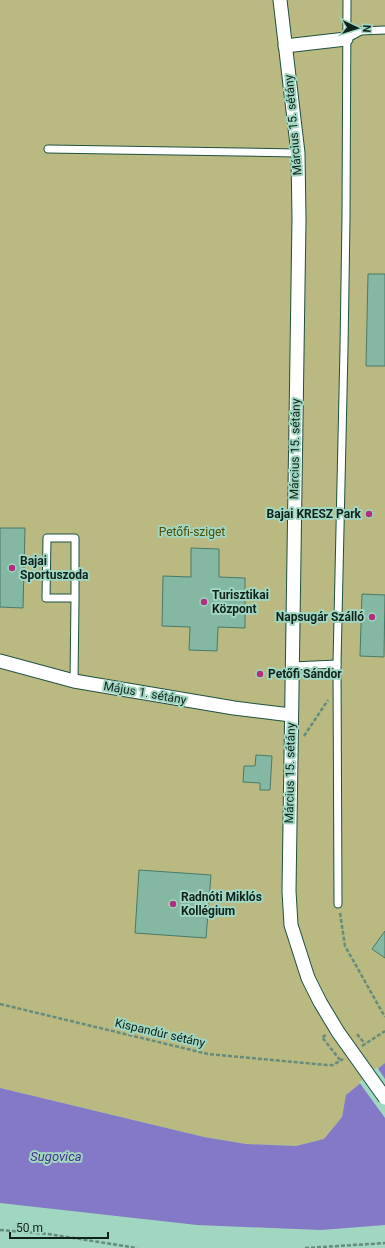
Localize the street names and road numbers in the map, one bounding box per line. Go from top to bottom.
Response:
street label: Március 15. sétány [282,74,304,176]
street label: Március 15. sétány [287,398,303,500]
street label: Május 1. sétány [102,679,188,707]
street label: Március 15. sétány [282,722,298,824]
street label: Kispandúr sétány [113,1016,207,1050]

